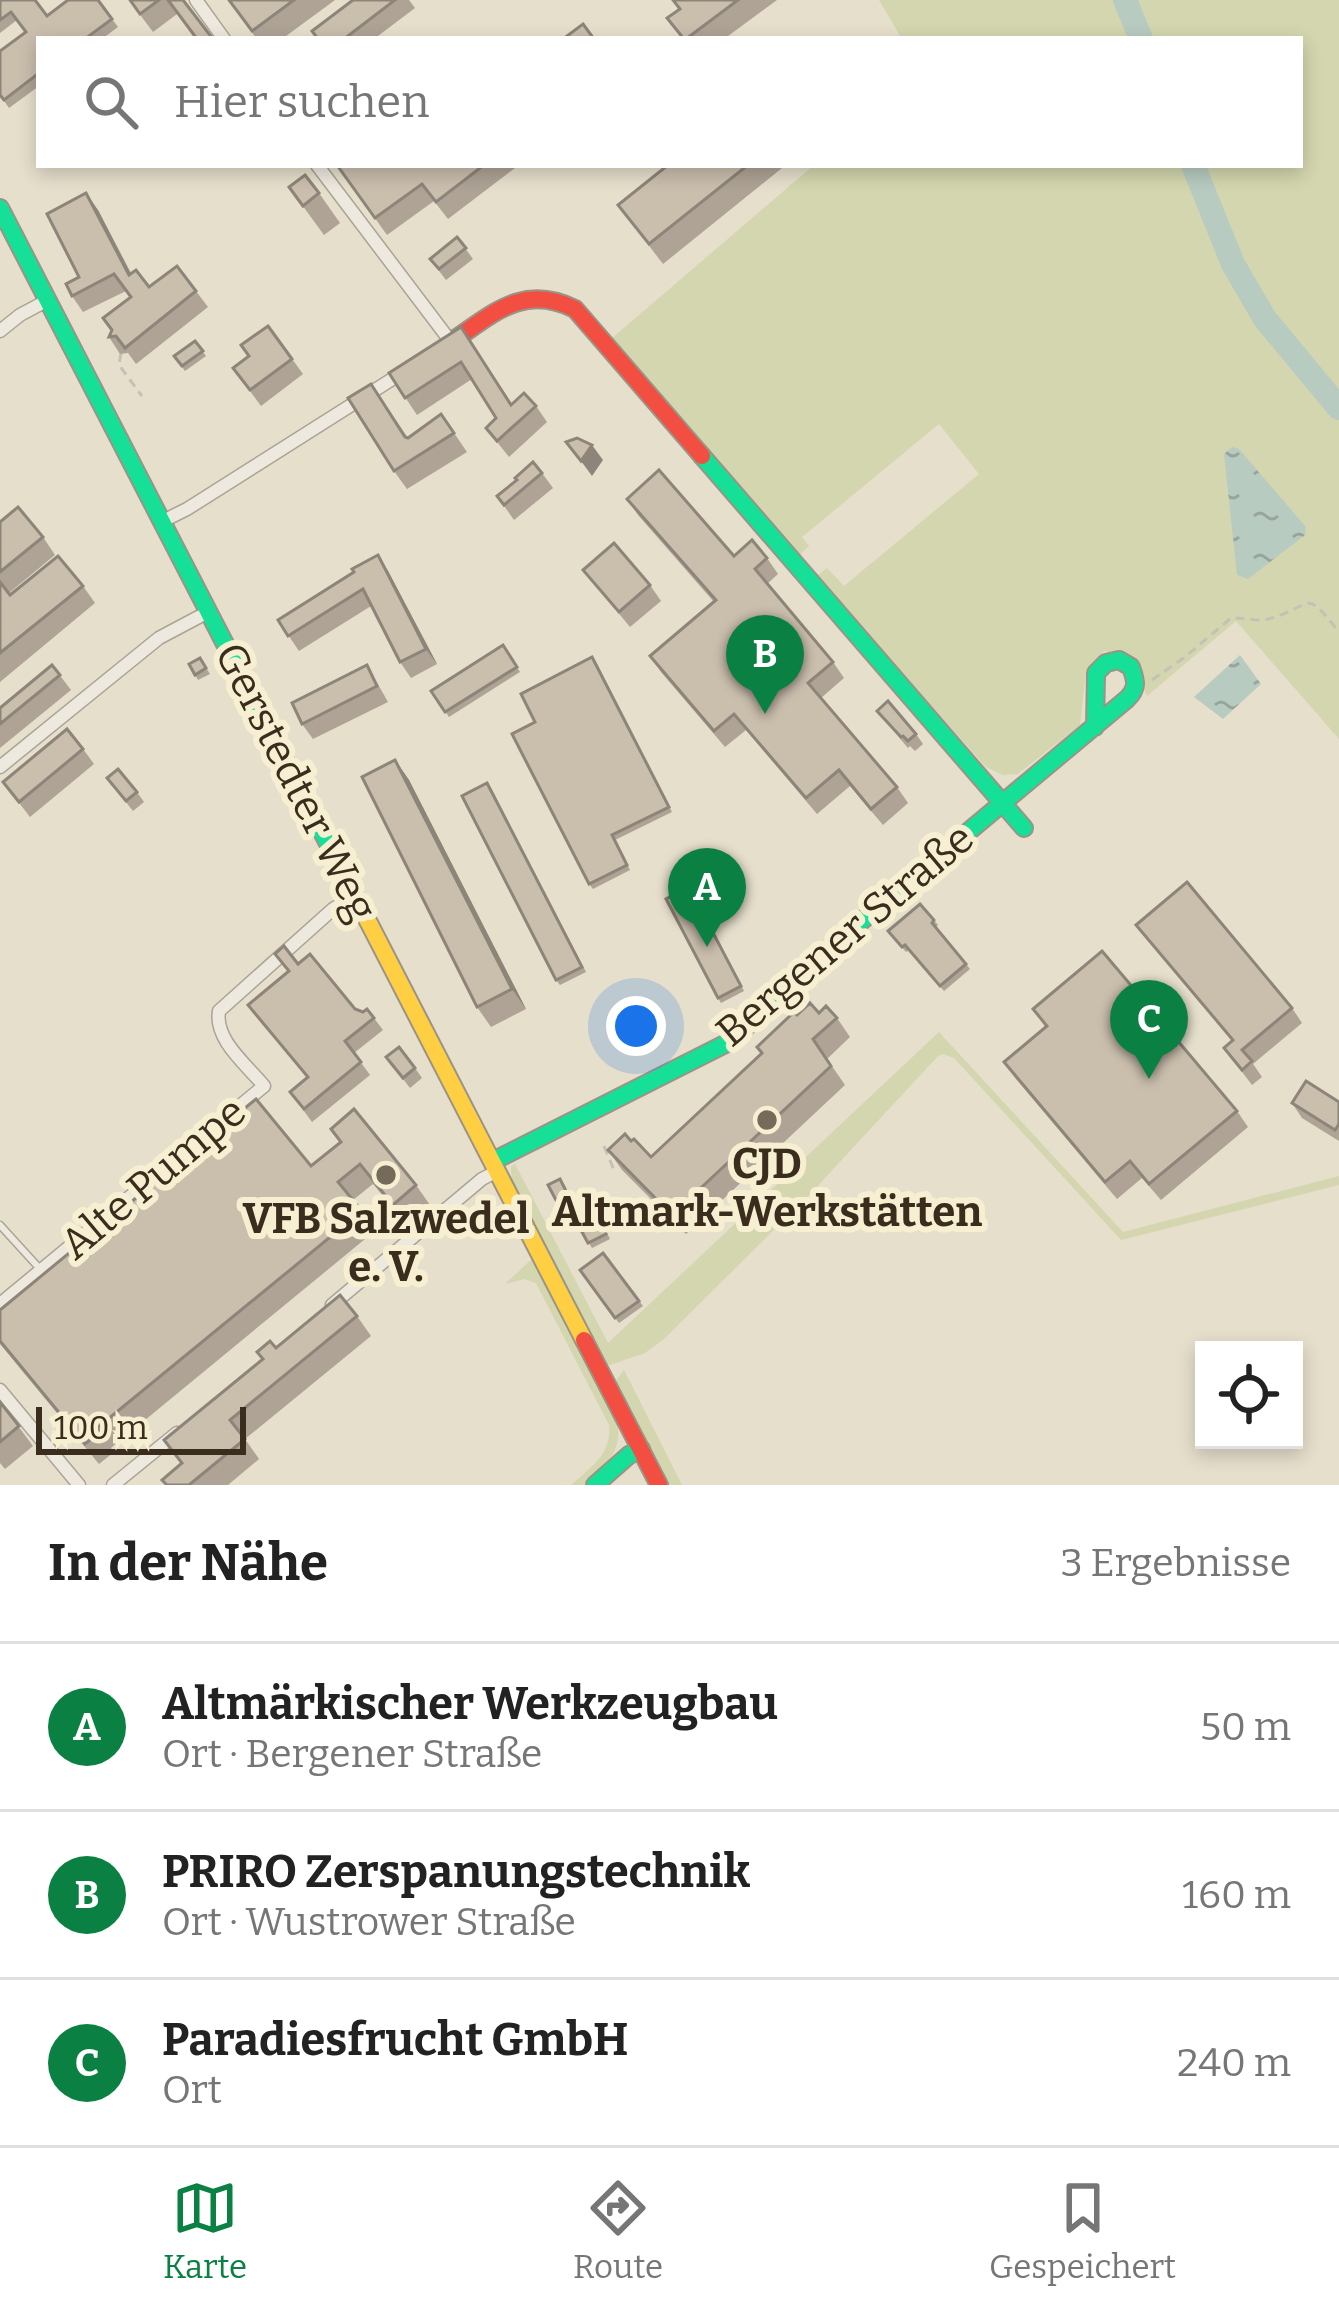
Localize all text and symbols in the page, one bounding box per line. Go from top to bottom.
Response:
search box [36,36,1303,168]
icon: search [78,69,144,135]
text: Hier suchen [174,75,430,129]
pin: B [726,615,804,714]
street label: Gerstedter Weg [204,635,388,929]
street label: Bergener Straße [706,813,984,1057]
pin: A [668,848,746,947]
pin: C [1110,980,1188,1079]
your location [606,996,666,1056]
street label: Alte Pumpe [50,1086,256,1270]
marker: CJD Altmark-Werkstätten [754,1107,780,1133]
place label: CJD Altmark-Werkstätten [552,1139,982,1237]
marker: VFB Salzwedel e. V. [373,1162,399,1188]
place label: VFB Salzwedel e. V. [242,1194,530,1292]
map controls [1195,1341,1303,1449]
button: locate [1195,1341,1303,1449]
scale bar [36,1401,246,1454]
text: 100 m [54,1408,148,1448]
text: In der Nähe [48,1532,328,1594]
text: 3 Ergebnisse [1061,1540,1291,1586]
text: Altmärkischer Werkzeugbau [162,1677,778,1731]
text: A [73,1704,101,1750]
text: 50 m [1200,1704,1291,1750]
text: Ort · Bergener Straße [162,1731,542,1777]
text: PRIRO Zerspanungstechnik [162,1845,750,1899]
text: B [74,1872,100,1918]
text: 160 m [1182,1872,1291,1918]
text: Ort · Wustrower Straße [162,1899,576,1945]
text: Paradiesfrucht GmbH [162,2013,628,2067]
text: C [75,2040,99,2086]
text: 240 m [1177,2040,1291,2086]
text: Ort [162,2067,222,2113]
tab: Karte [163,2175,247,2287]
tab: Route [573,2175,663,2287]
tab: Gespeichert [989,2175,1176,2287]

